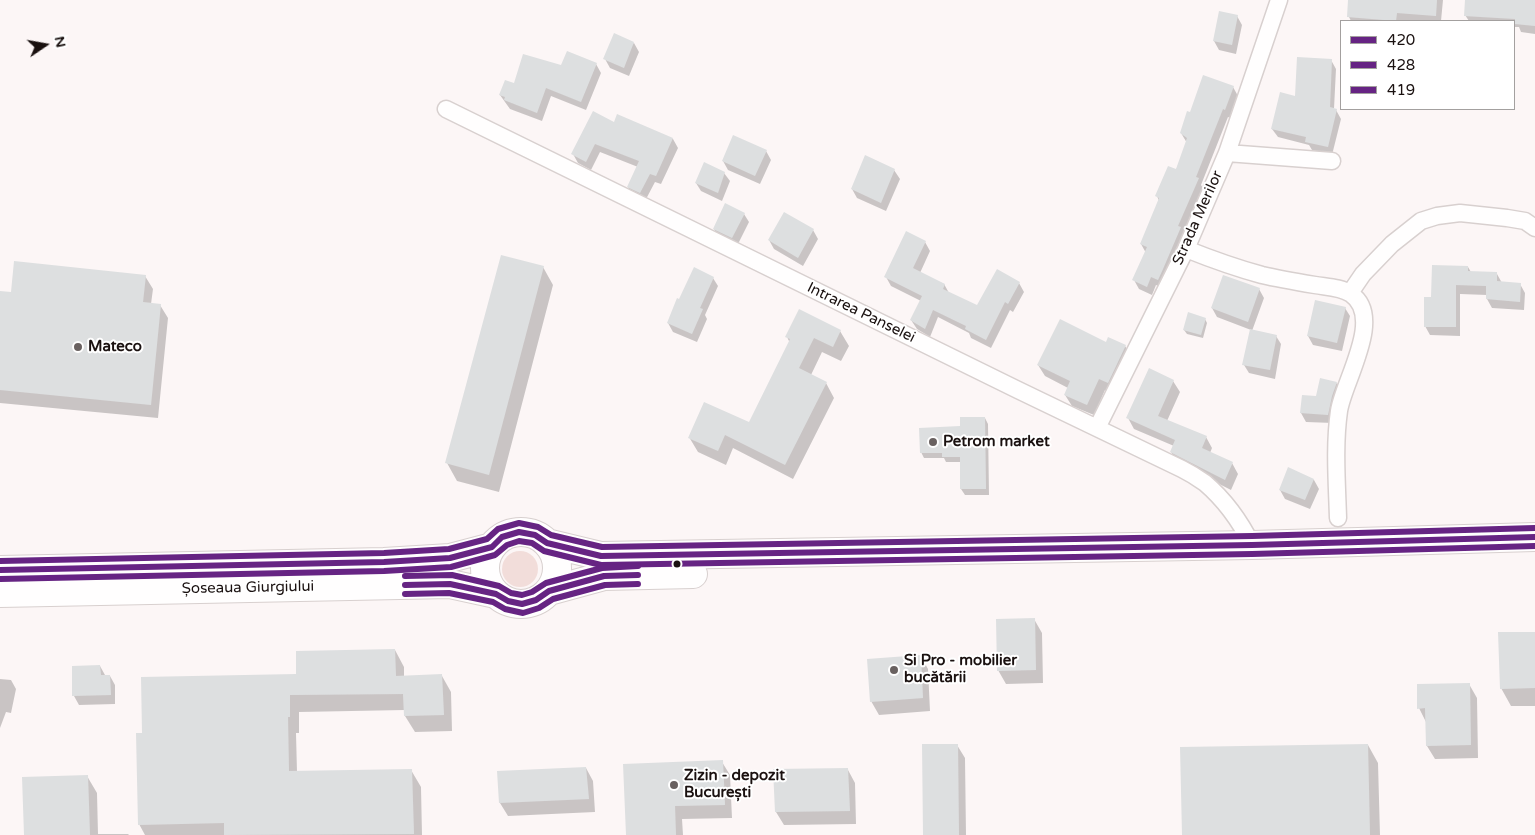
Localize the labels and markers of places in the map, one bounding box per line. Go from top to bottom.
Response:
place label: Mateco [88,338,142,356]
marker: Mateco [72,341,84,353]
place label: Petrom market [943,433,1050,451]
marker: Petrom market [927,436,939,448]
unlabelled marker [672,559,682,569]
place label: Si Pro - mobilier bucătării [904,652,1017,687]
marker: Si Pro - mobilier bucătării [888,664,900,676]
place label: Zizin - depozit București [684,767,785,802]
marker: Zizin - depozit București [668,779,680,791]

